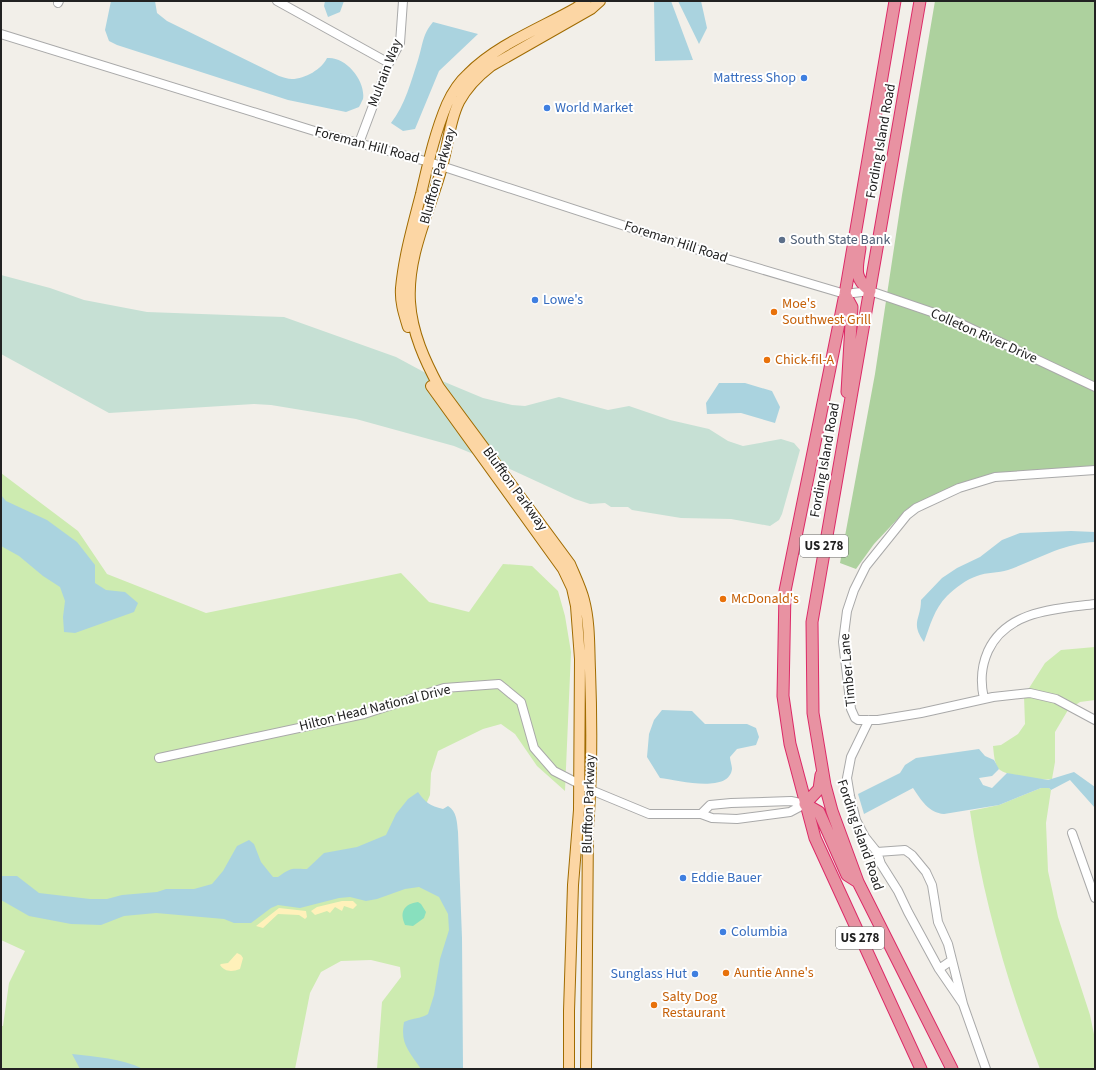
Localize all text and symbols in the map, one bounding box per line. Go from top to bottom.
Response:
street label: Mulrain Way [363,36,407,110]
place label: Mattress Shop [713,68,796,88]
marker: Mattress Shop [799,73,809,83]
street label: Fording Island Road [861,82,901,200]
place label: World Market [555,98,633,118]
marker: World Market [542,103,552,113]
street label: Foreman Hill Road [312,121,422,169]
street label: Bluffton Parkway [415,125,461,226]
street label: Foreman Hill Road [622,216,730,268]
place label: South State Bank [790,230,891,250]
marker: South State Bank [777,235,787,245]
place label: Lowe's [543,290,583,310]
place label: Moe's Southwest Grill [782,294,872,330]
marker: Lowe's [530,295,540,305]
street label: Colleton River Drive [927,303,1041,369]
marker: Moe's Southwest Grill [769,307,779,317]
place label: Chick-fil-A [775,350,835,370]
marker: Chick-fil-A [762,355,772,365]
street label: Fording Island Road [805,401,845,519]
street label: Bluffton Parkway [478,443,553,535]
road number: US 278 [800,535,848,557]
place label: McDonald's [731,589,799,609]
marker: McDonald's [718,594,728,604]
street label: Timber Lane [835,633,861,707]
street label: Hilton Head National Drive [297,679,453,736]
street label: Bluffton Parkway [577,754,601,854]
street label: Fording Island Road [832,777,888,893]
place label: Eddie Bauer [691,868,762,888]
marker: Eddie Bauer [678,873,688,883]
place label: Columbia [731,922,788,942]
marker: Columbia [718,927,728,937]
road number: US 278 [836,927,884,949]
place label: Auntie Anne's [734,963,814,983]
place label: Sunglass Hut [611,964,687,984]
marker: Auntie Anne's [721,968,731,978]
marker: Sunglass Hut [690,969,700,979]
place label: Salty Dog Restaurant [662,987,726,1023]
marker: Salty Dog Restaurant [649,1000,659,1010]

